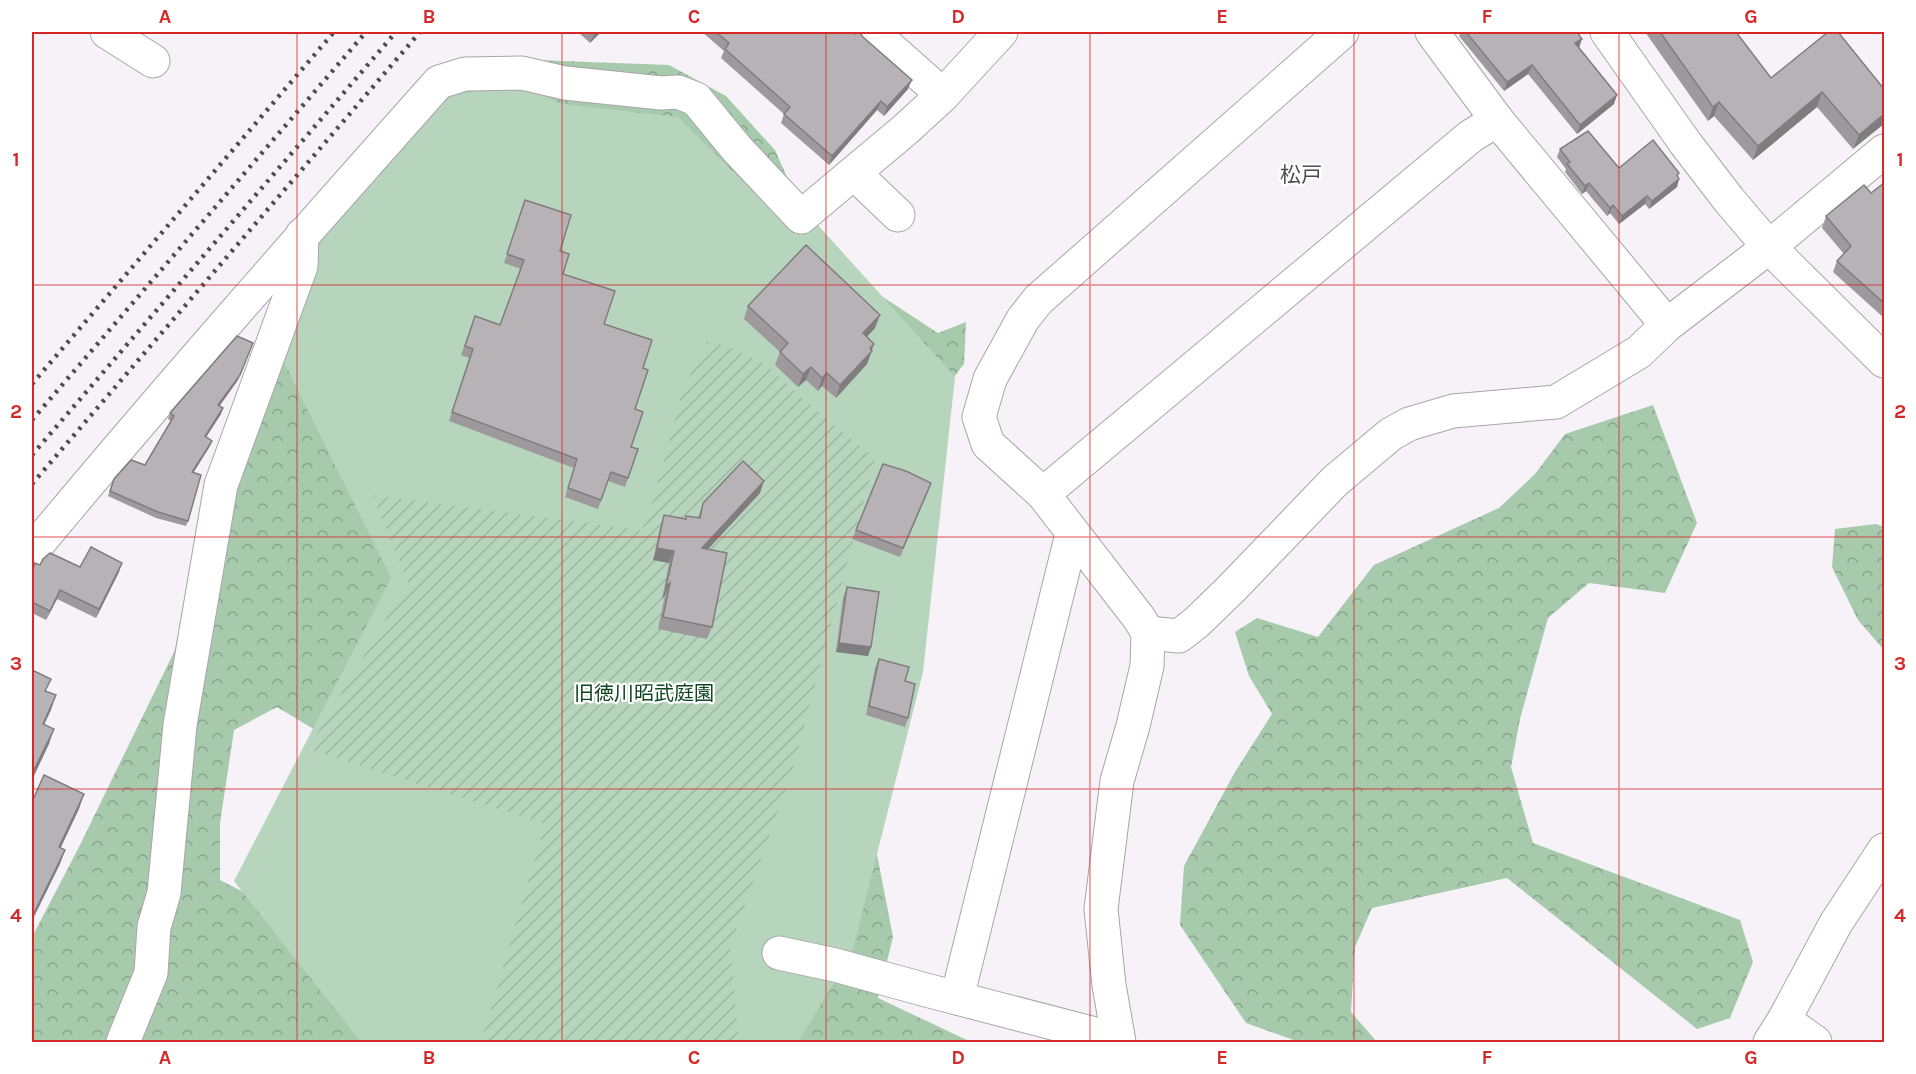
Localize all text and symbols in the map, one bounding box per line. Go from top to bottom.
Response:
text: A [159,5,172,28]
text: B [423,5,435,28]
text: C [688,5,700,28]
text: D [951,5,965,28]
text: E [1216,5,1228,28]
text: F [1482,5,1493,28]
text: G [1744,5,1758,28]
text: 1 [12,148,20,171]
text: 1 [1896,148,1904,171]
district label: 松戸 [1280,163,1322,187]
text: 2 [10,400,22,423]
text: 2 [1894,400,1906,423]
text: 3 [10,652,22,675]
text: 3 [1894,652,1906,675]
park label: 旧徳川昭武庭園 [574,682,714,705]
text: 4 [10,904,22,927]
text: 4 [1894,904,1906,927]
text: A [159,1046,172,1069]
text: B [423,1046,435,1069]
text: C [688,1046,700,1069]
text: D [951,1046,965,1069]
text: E [1216,1046,1228,1069]
text: F [1482,1046,1493,1069]
text: G [1744,1046,1758,1069]

